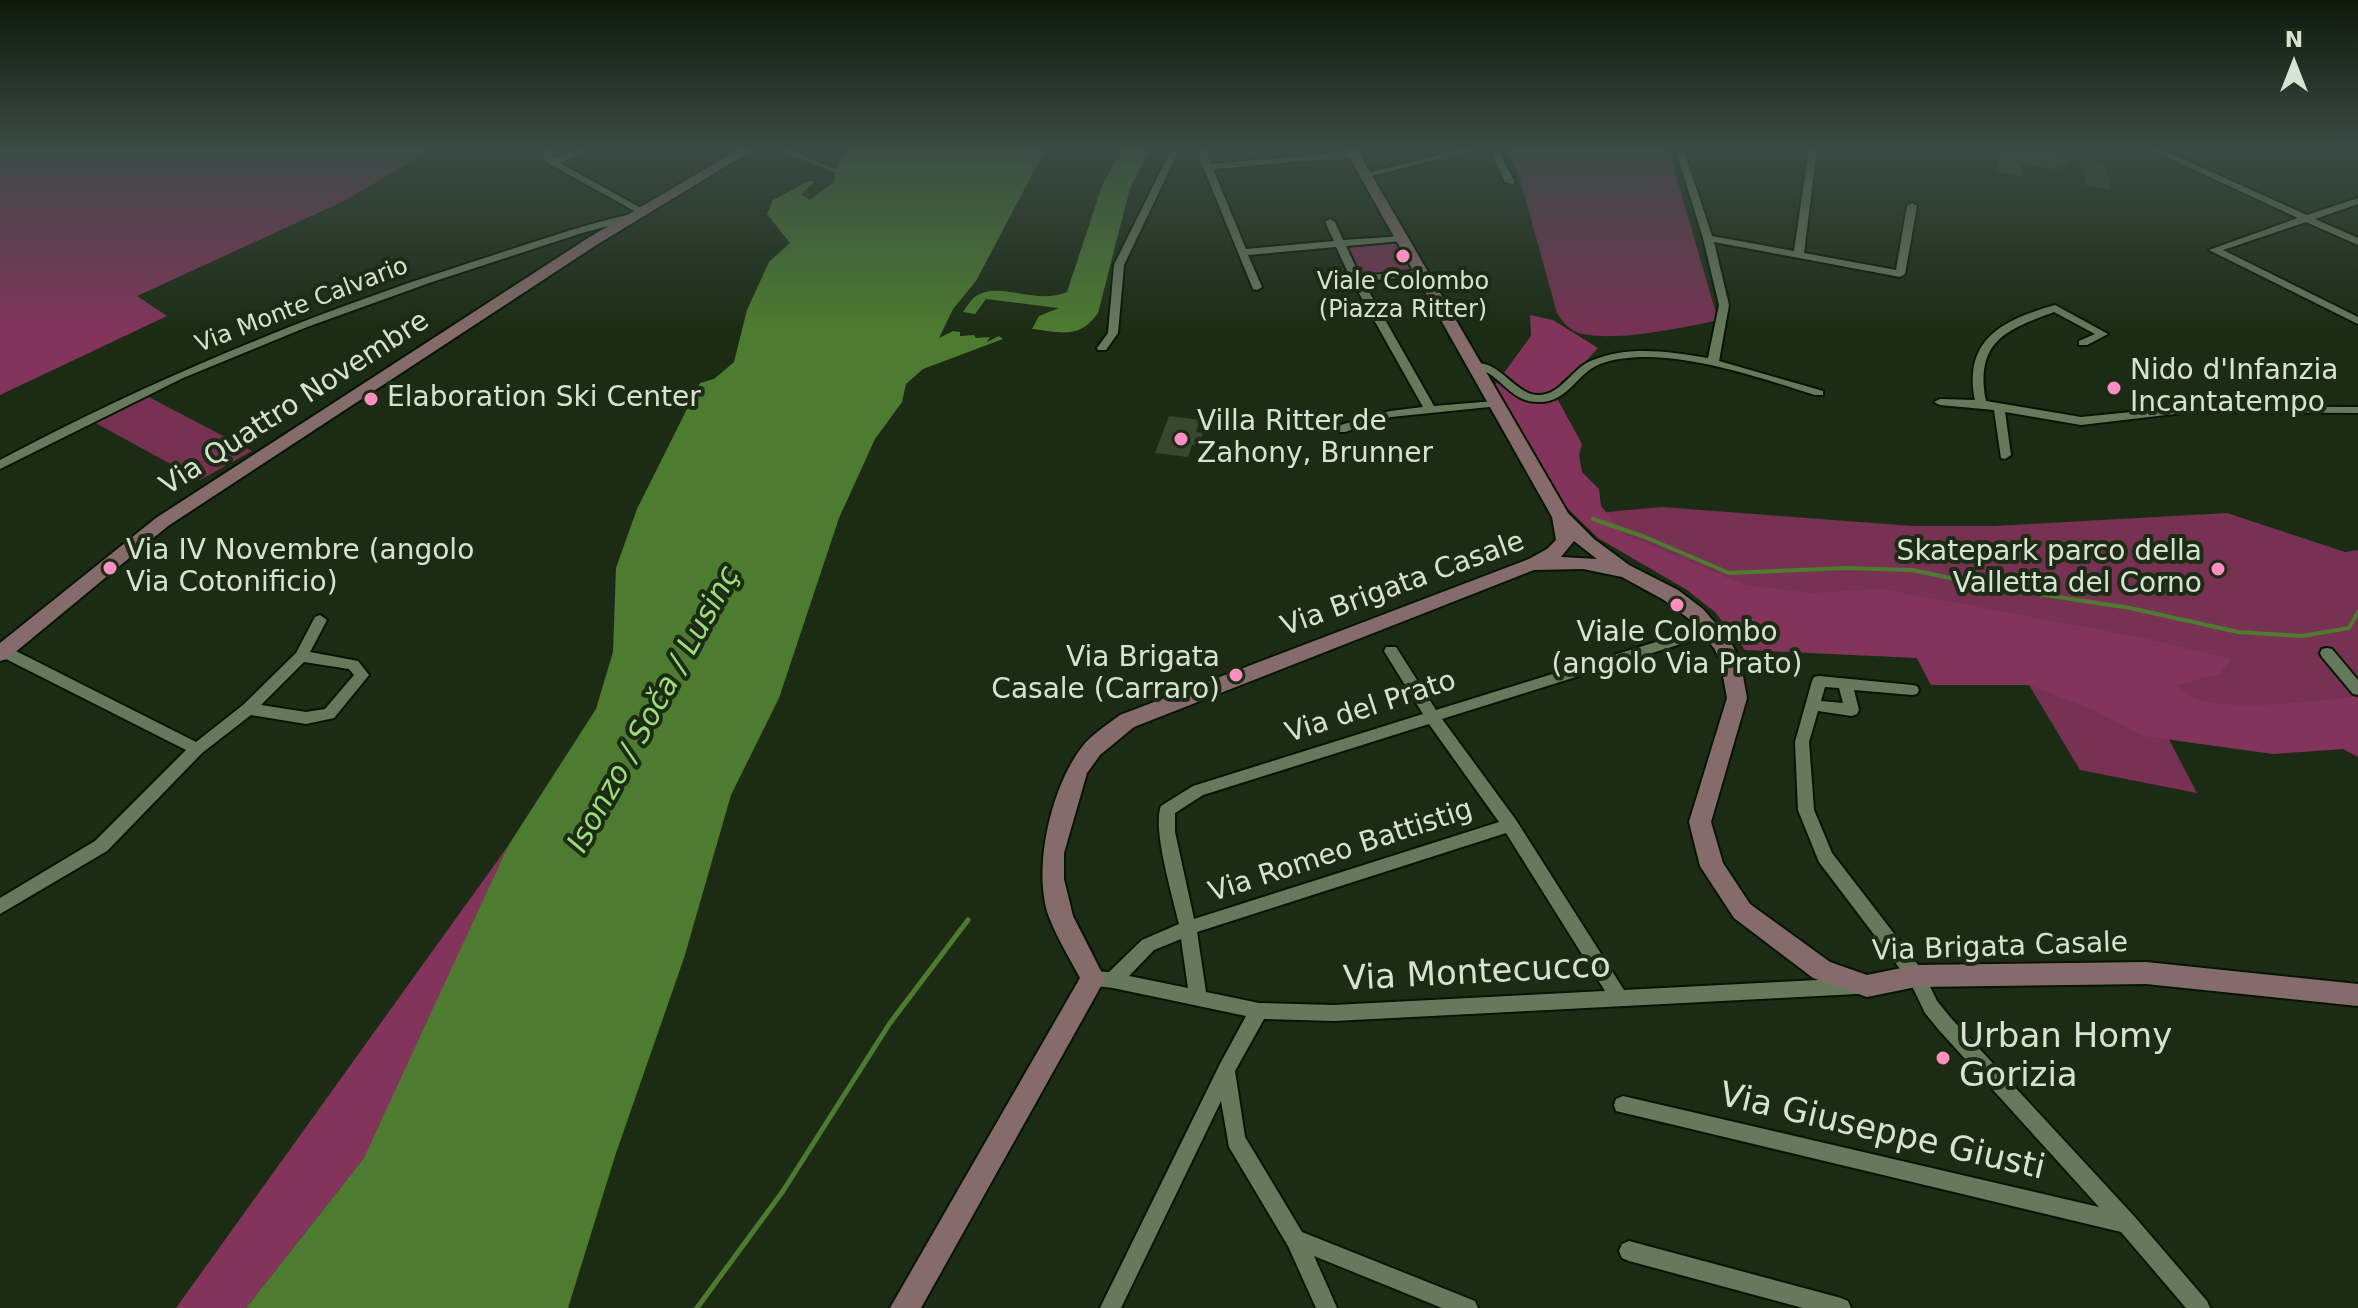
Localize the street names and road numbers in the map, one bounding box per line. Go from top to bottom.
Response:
street label: Via Monte Calvario [192,252,412,360]
street label: Via Quattro Novembre [154,305,436,503]
street label: Via Brigata Casale [1277,525,1529,645]
street label: Via del Prato [1282,665,1460,751]
street label: Via Romeo Battistig [1205,793,1477,911]
street label: Via Brigata Casale [1871,927,2129,969]
street label: Via Montecucco [1342,947,1612,1001]
street label: Via Giuseppe Giusti [1716,1076,2048,1190]

